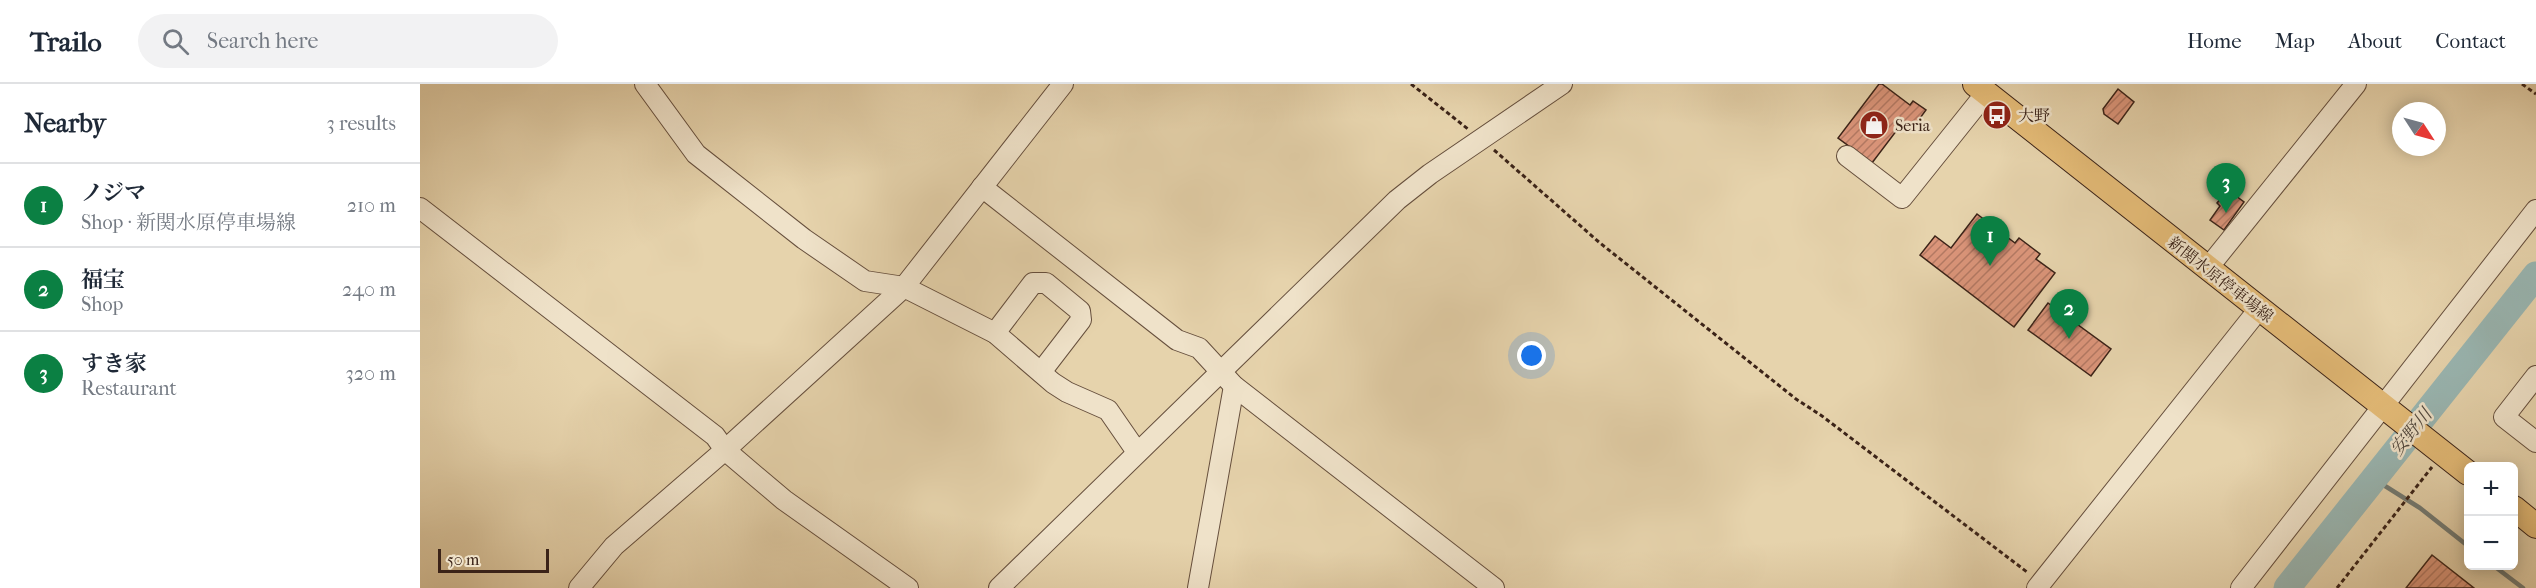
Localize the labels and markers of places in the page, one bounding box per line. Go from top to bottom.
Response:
bus stop icon: 大野 [1981,99,2013,131]
place label: 大野 [2018,106,2050,125]
shop icon: Seria [1858,109,1890,141]
place label: Seria [1895,116,1931,135]
pin: 3 [2206,164,2246,213]
pin: 1 [1970,216,2010,266]
pin: 2 [2050,290,2088,339]

